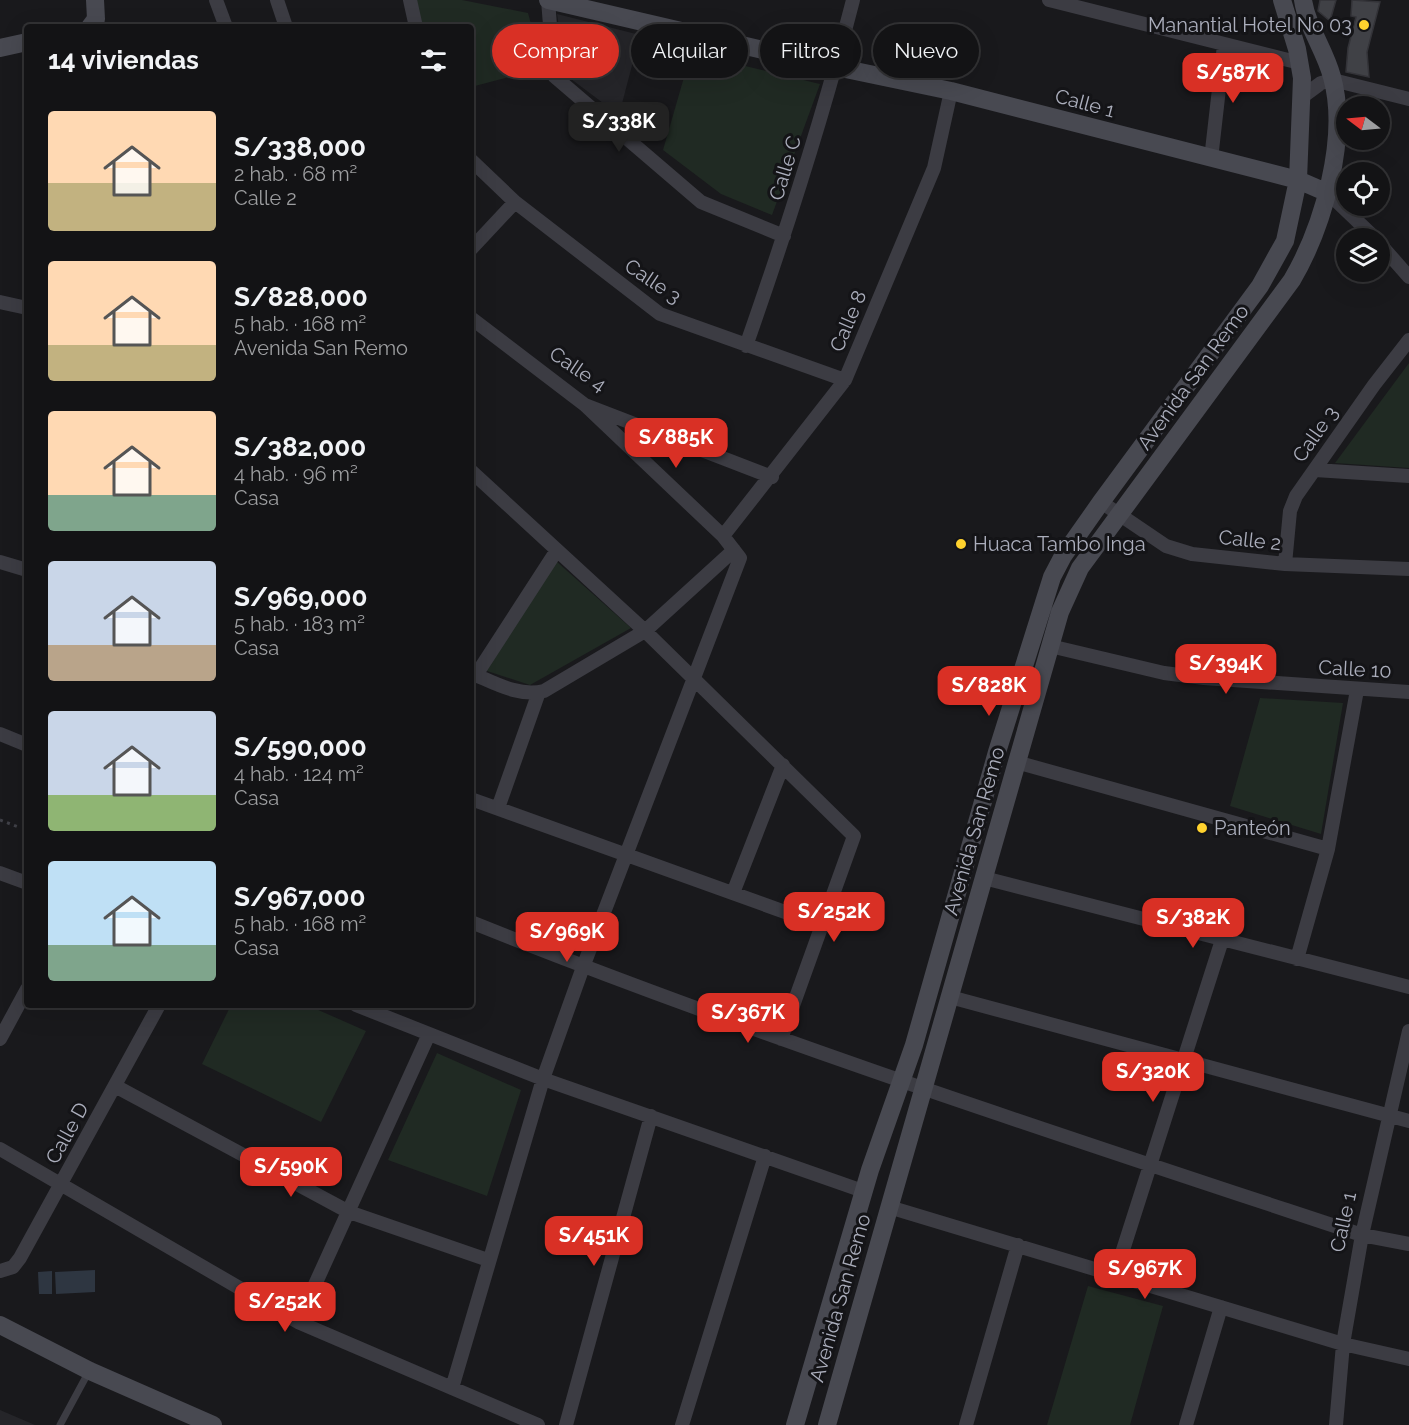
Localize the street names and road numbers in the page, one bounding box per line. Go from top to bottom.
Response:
street label: Calle 1 [1052,84,1118,123]
street label: Calle C [764,133,806,203]
street label: Calle 3 [620,253,686,309]
street label: Calle 8 [824,287,872,355]
street label: Avenida San Remo [1132,300,1254,454]
street label: Calle 4 [545,341,611,397]
street label: Calle 3 [1287,401,1343,467]
street label: Calle 2 [1218,525,1282,555]
street label: Calle 10 [1318,655,1392,683]
street label: Avenida San Remo [938,744,1010,918]
street label: Calle D [40,1098,94,1168]
street label: Calle 1 [1325,1189,1361,1254]
street label: Avenida San Remo [804,1211,876,1385]

